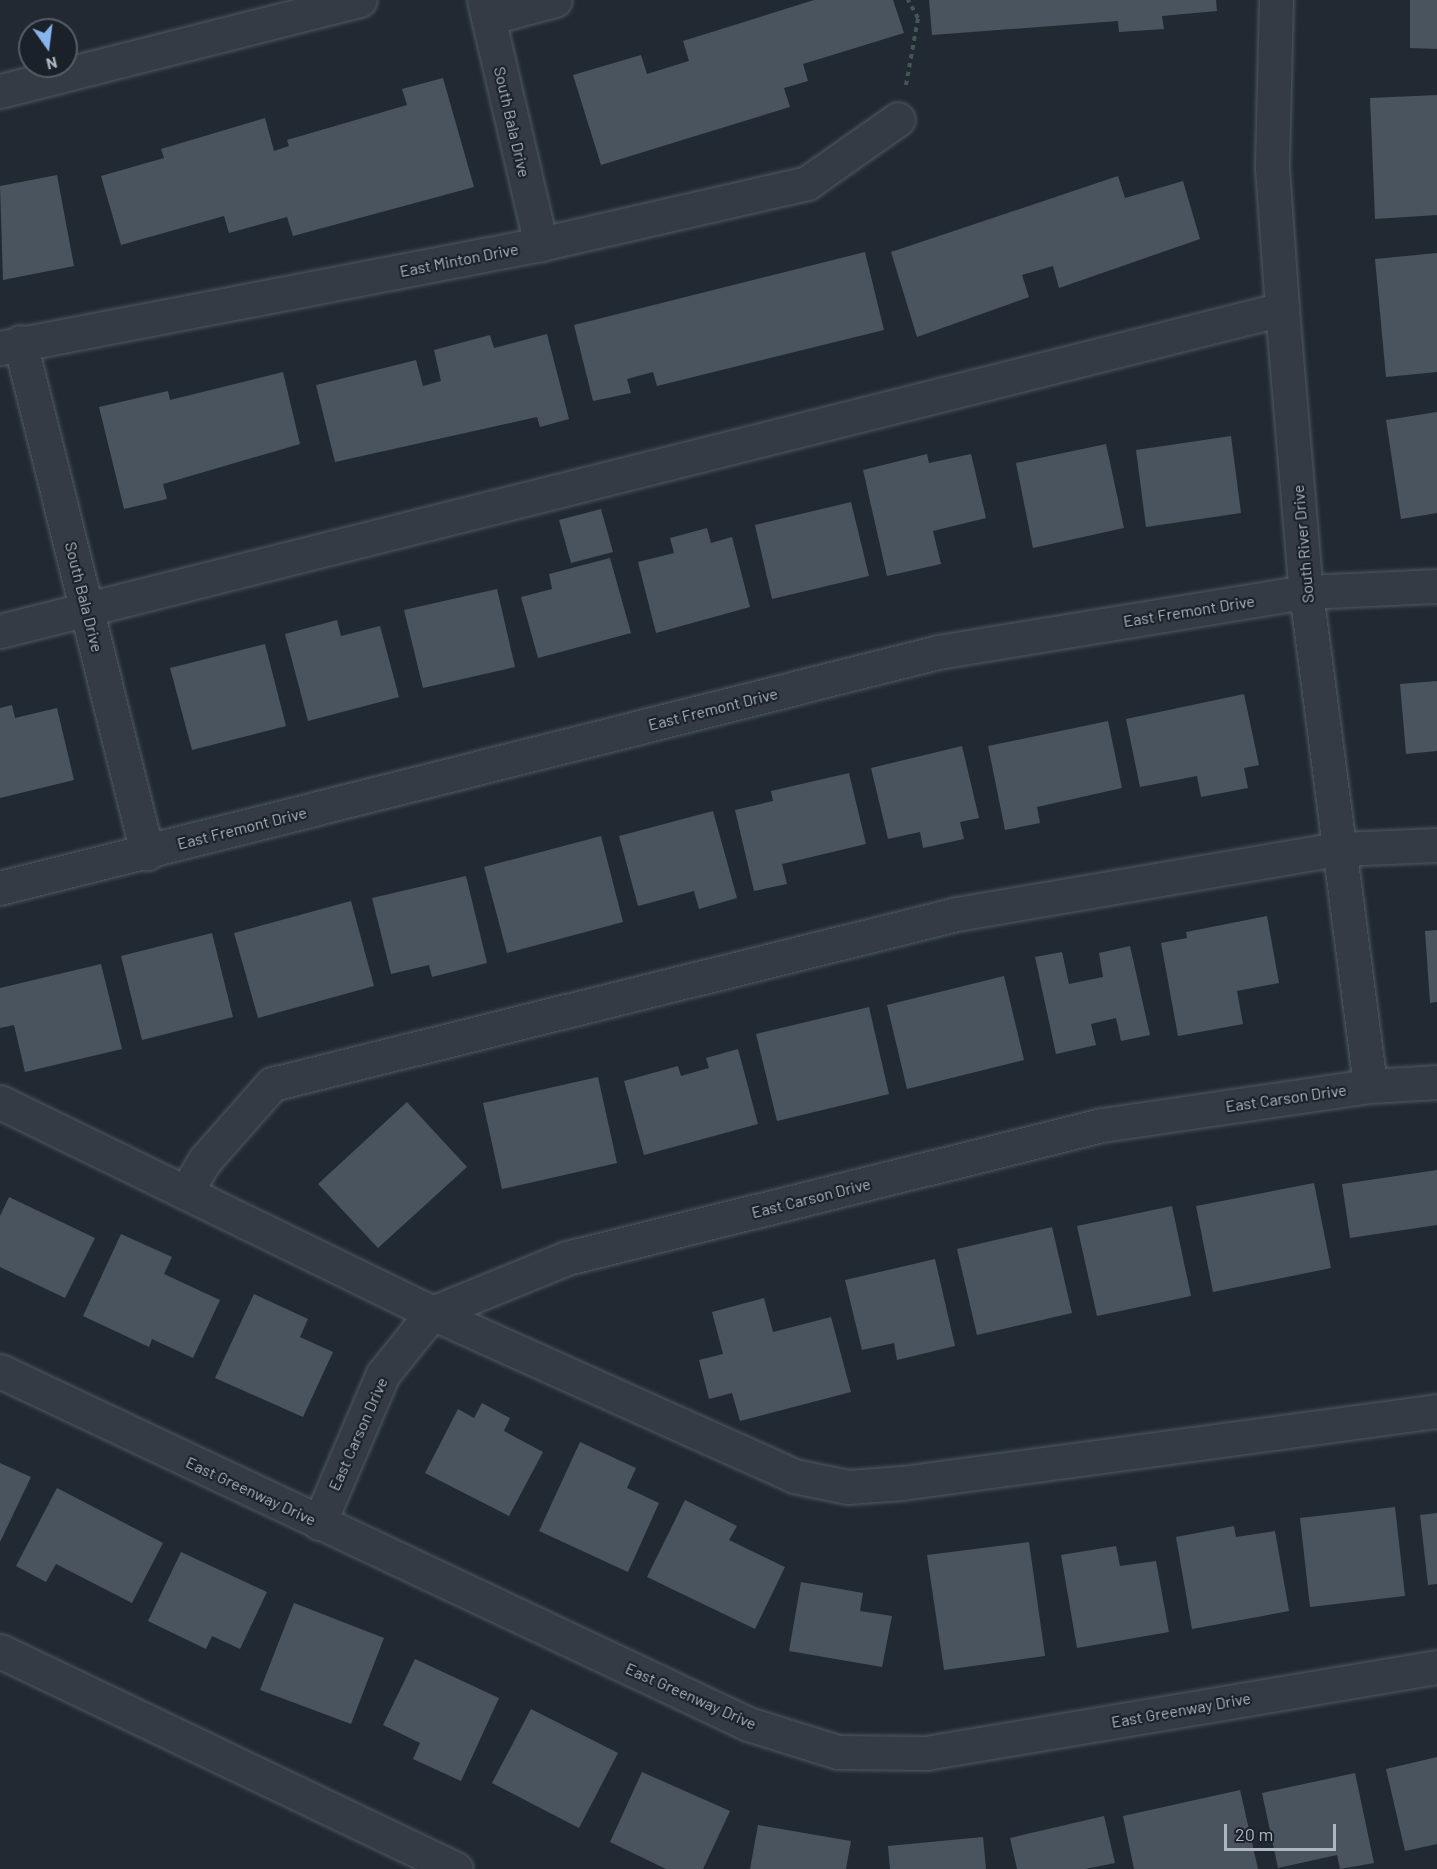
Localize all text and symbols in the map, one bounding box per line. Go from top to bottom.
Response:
north arrow [18,18,78,78]
text: N [45,54,59,75]
street label: South Bala Drive [490,65,534,179]
street label: East Minton Drive [398,239,520,281]
street label: South River Drive [1288,484,1318,604]
street label: South Bala Drive [61,540,107,654]
street label: East Fremont Drive [1122,591,1256,631]
street label: East Fremont Drive [646,684,780,734]
street label: East Fremont Drive [175,803,309,853]
street label: East Carson Drive [1224,1080,1348,1116]
street label: East Carson Drive [749,1174,873,1222]
street label: East Carson Drive [324,1374,392,1494]
street label: East Greenway Drive [183,1452,319,1530]
street label: East Greenway Drive [623,1658,759,1734]
street label: East Greenway Drive [1110,1688,1252,1732]
scale bar [1227,1812,1340,1850]
text: 20 m [1235,1823,1273,1845]

